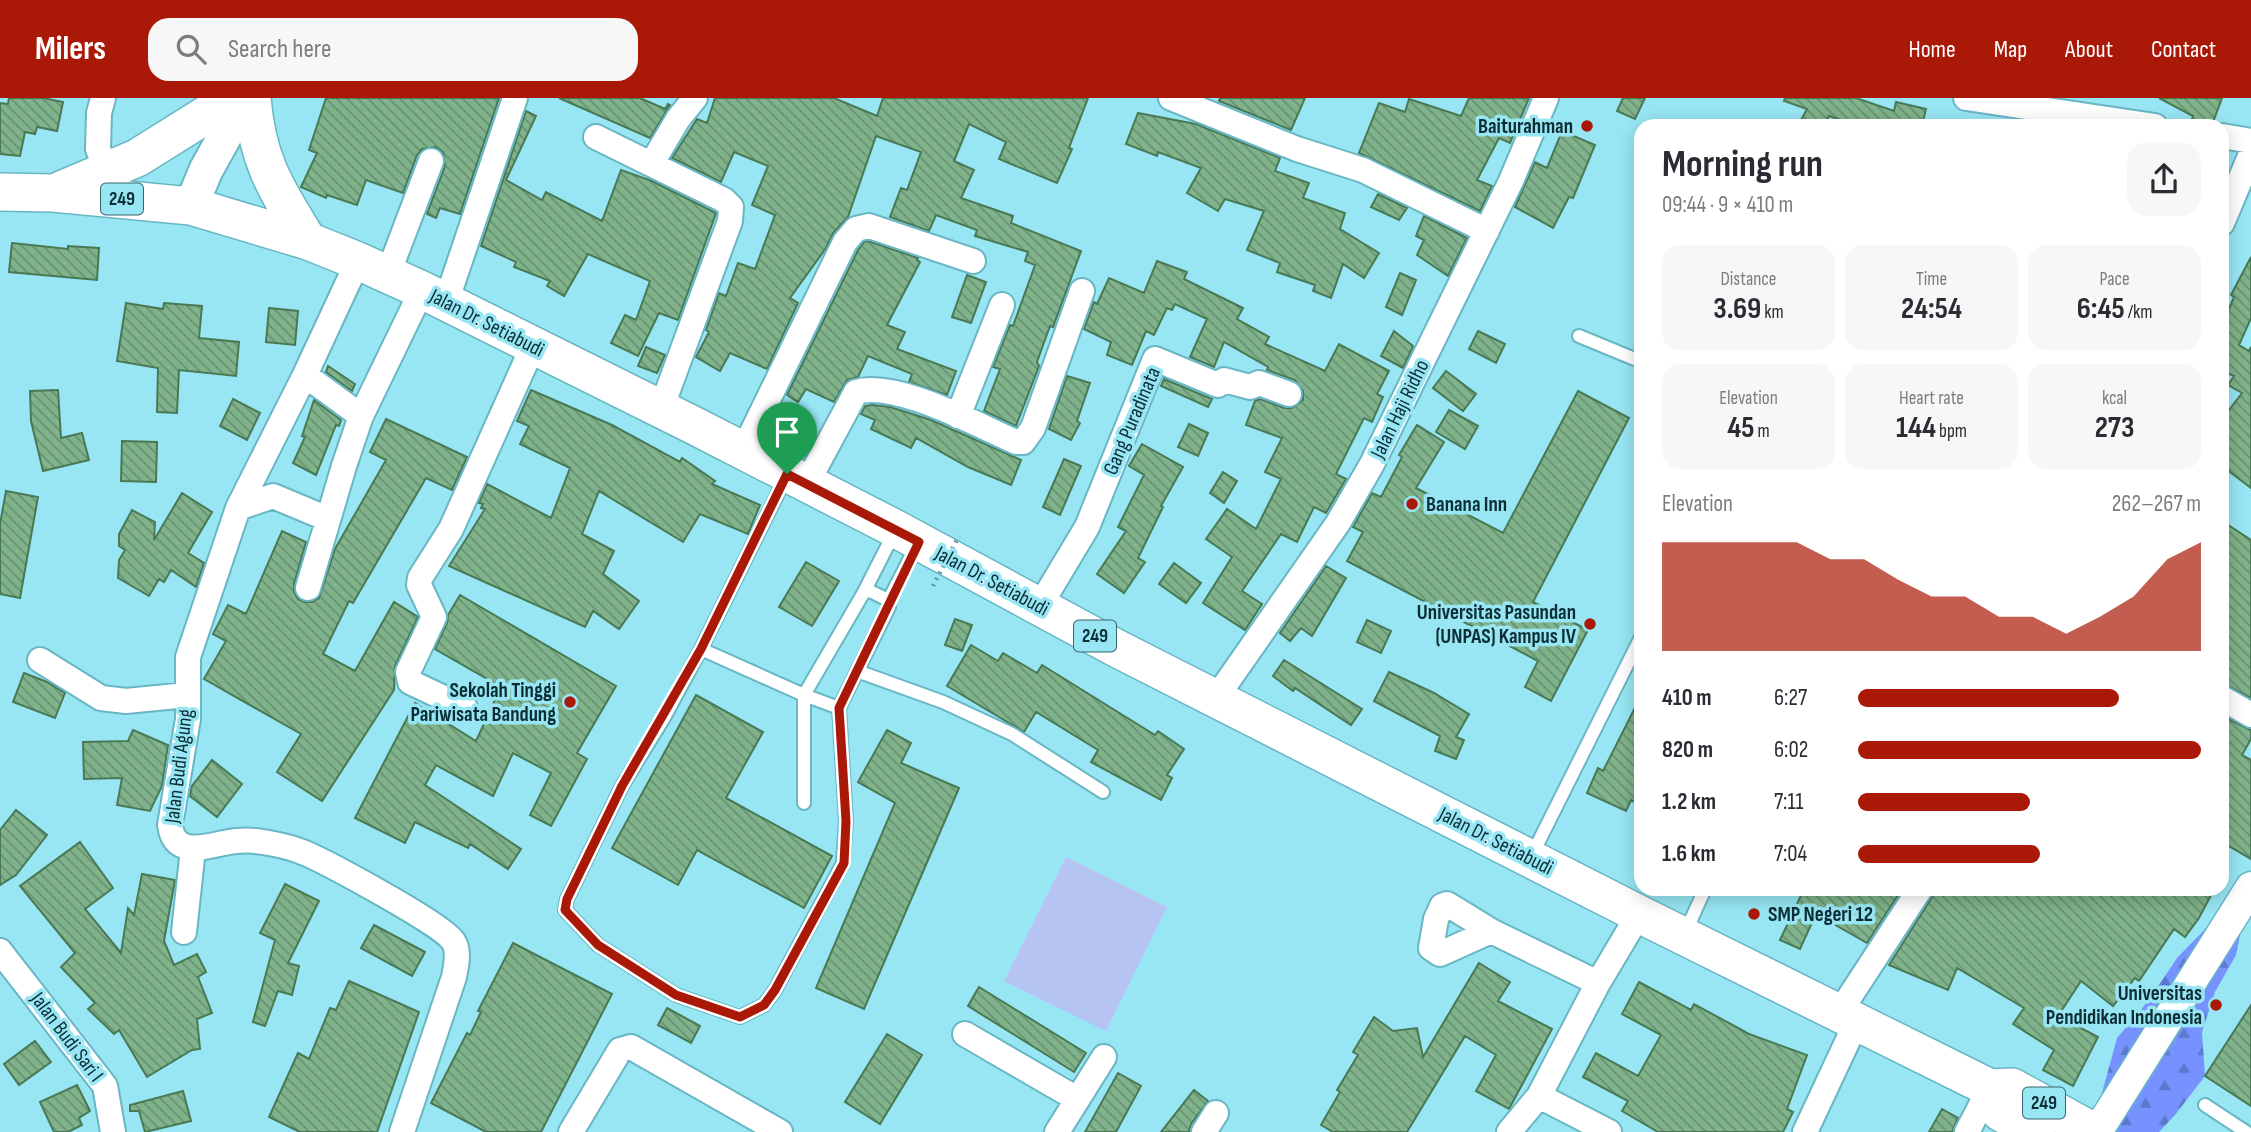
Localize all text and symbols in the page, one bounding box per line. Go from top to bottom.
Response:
search box [148,18,638,81]
text: Milers [35,29,106,69]
icon: search [172,30,210,68]
text: Search here [228,34,331,65]
text: Home [1908,35,1956,64]
text: Map [1994,35,2027,64]
text: About [2065,35,2113,64]
text: Contact [2151,35,2216,64]
place label: Baiturahman [1478,114,1573,139]
marker: Baiturahman [1579,118,1595,134]
text: Morning run [1662,142,1823,187]
button: share [2127,142,2201,216]
road number: 249 [101,184,143,214]
text: 09:44 · 9 × 410 m [1662,191,1793,219]
text: Distance [1720,268,1777,291]
text: Time [1916,268,1947,291]
text: Pace [2099,268,2130,291]
street label: Jalan Dr. Setiabudi [425,283,548,363]
text: 3.69 [1713,291,1761,327]
text: 24:54 [1901,291,1962,327]
text: 6:45 [2077,291,2125,327]
text: km [1761,301,1784,324]
text: /km [2125,301,2152,324]
street label: Jalan Haji Ridho [1365,356,1435,463]
street label: Gang Puradinata [1098,363,1166,479]
text: Elevation [1719,387,1778,410]
text: Heart rate [1899,387,1964,410]
text: kcal [2102,387,2127,410]
pin [757,402,817,474]
text: 45 [1727,410,1754,446]
text: 144 [1896,410,1936,446]
text: 273 [2095,410,2134,446]
icon: arrive [768,413,806,451]
text: m [1754,420,1770,443]
text: bpm [1936,420,1967,443]
text: Elevation [1662,490,1733,518]
text: 262–267 m [2112,490,2201,518]
place label: Banana Inn [1426,492,1507,517]
marker: Banana Inn [1404,496,1420,512]
street label: Jalan Dr. Setiabudi [930,540,1053,621]
place label: Universitas Pasundan (UNPAS) Kampus IV [1417,600,1577,649]
marker: Universitas Pasundan (UNPAS) Kampus IV [1582,616,1598,632]
road number: 249 [1074,621,1116,652]
place label: Sekolah Tinggi Pariwisata Bandung [410,678,556,727]
text: 410 m [1662,684,1712,712]
text: 6:27 [1774,684,1807,712]
marker: Sekolah Tinggi Pariwisata Bandung [562,694,578,710]
street label: Jalan Budi Agung [159,708,198,825]
text: 820 m [1662,736,1713,764]
text: 6:02 [1774,736,1808,764]
text: 1.2 km [1662,788,1716,816]
text: 7:11 [1774,788,1804,816]
street label: Jalan Dr. Setiabudi [1434,801,1557,881]
text: 1.6 km [1662,840,1716,868]
text: 7:04 [1774,840,1807,868]
place label: SMP Negeri 12 [1768,902,1873,927]
marker: SMP Negeri 12 [1746,906,1762,922]
place label: Universitas Pendidikan Indonesia [2046,981,2202,1030]
street label: Jalan Budi Sari I [25,987,109,1087]
marker: Universitas Pendidikan Indonesia [2208,997,2224,1013]
road number: 249 [2023,1088,2065,1119]

